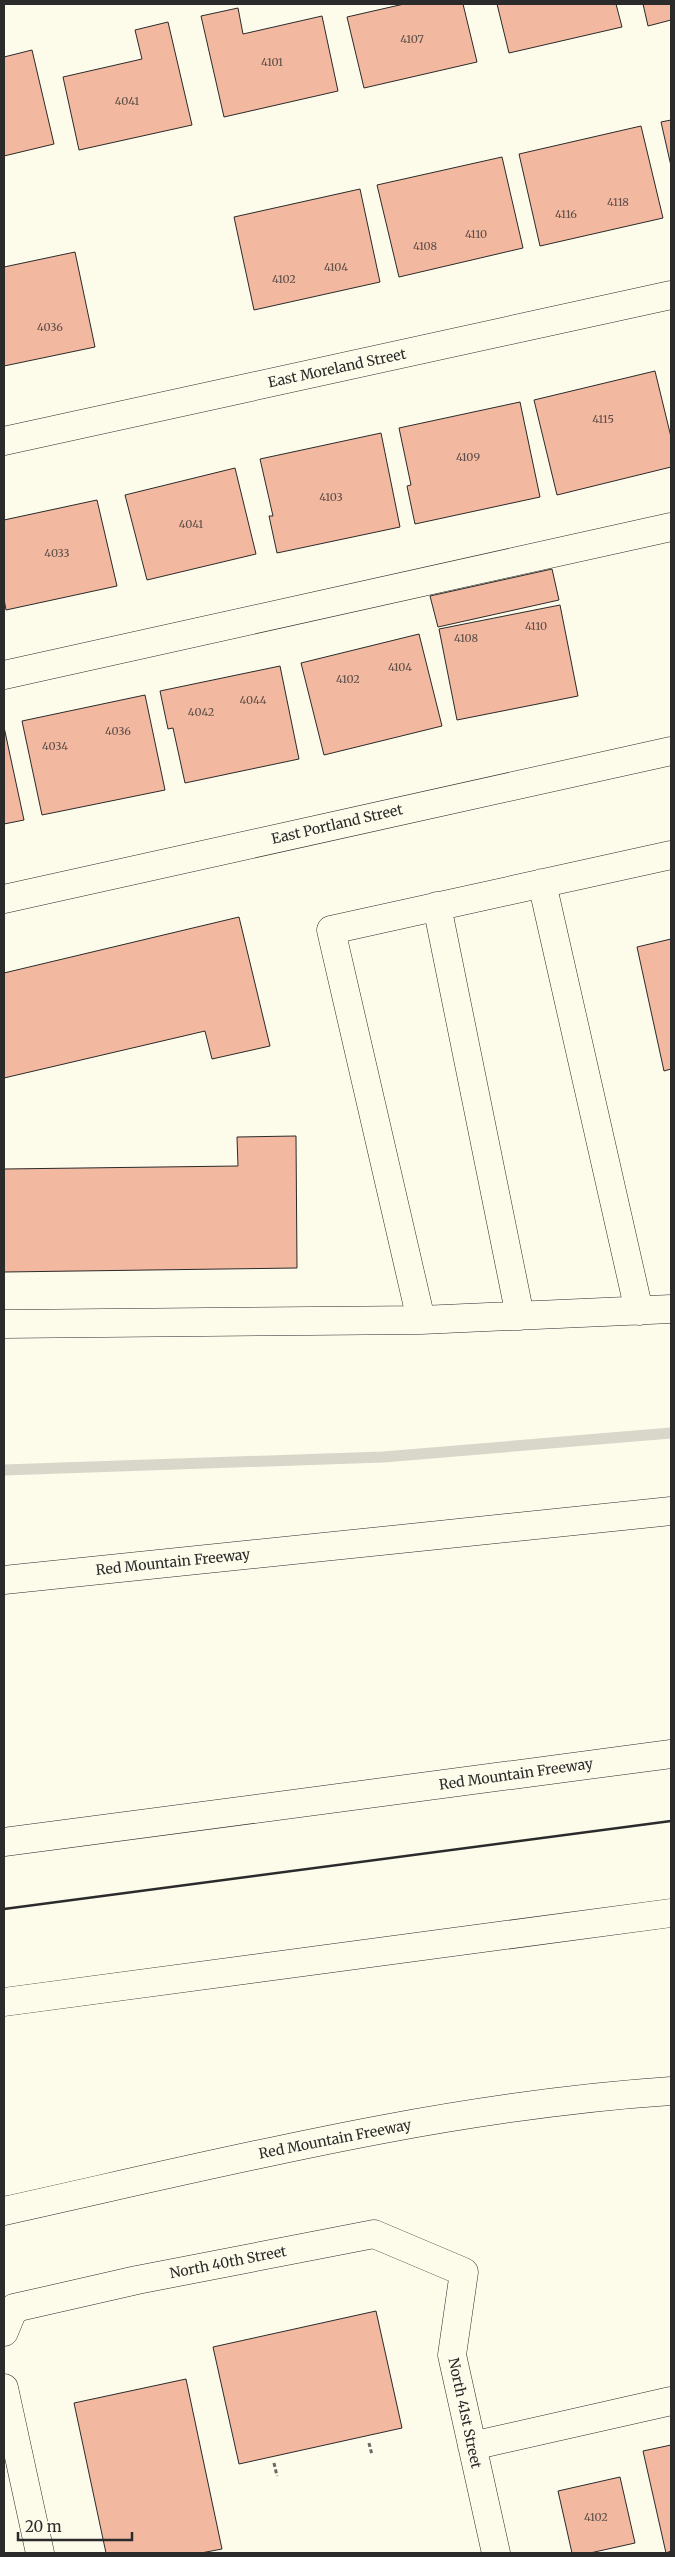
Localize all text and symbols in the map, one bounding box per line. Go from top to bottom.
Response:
house number: 4107 [400,32,424,46]
house number: 4101 [261,55,283,69]
house number: 4041 [115,94,139,108]
house number: 4118 [607,195,629,209]
house number: 4116 [555,207,577,221]
house number: 4110 [465,227,487,241]
house number: 4108 [413,239,437,253]
house number: 4104 [324,260,348,274]
house number: 4102 [272,272,296,286]
house number: 4036 [37,320,63,334]
street label: East Moreland Street [266,344,408,391]
house number: 4115 [592,412,614,426]
house number: 4109 [456,450,480,464]
house number: 4103 [319,490,343,504]
house number: 4041 [179,517,203,531]
house number: 4033 [44,546,70,560]
house number: 4110 [525,619,547,633]
house number: 4108 [454,631,478,645]
house number: 4104 [388,660,412,674]
house number: 4102 [336,672,360,686]
house number: 4044 [239,693,267,707]
house number: 4042 [188,705,214,719]
house number: 4036 [105,724,131,738]
house number: 4034 [42,739,68,753]
street label: East Portland Street [270,800,405,848]
street label: Red Mountain Freeway [95,1545,252,1579]
street label: Red Mountain Freeway [438,1754,595,1794]
street label: Red Mountain Freeway [257,2115,414,2163]
street label: North 40th Street [168,2242,288,2282]
street label: North 41st Street [444,2356,486,2471]
scale bar [18,2510,131,2542]
house number: 4102 [584,2510,608,2524]
text: 20 m [25,2517,62,2536]

